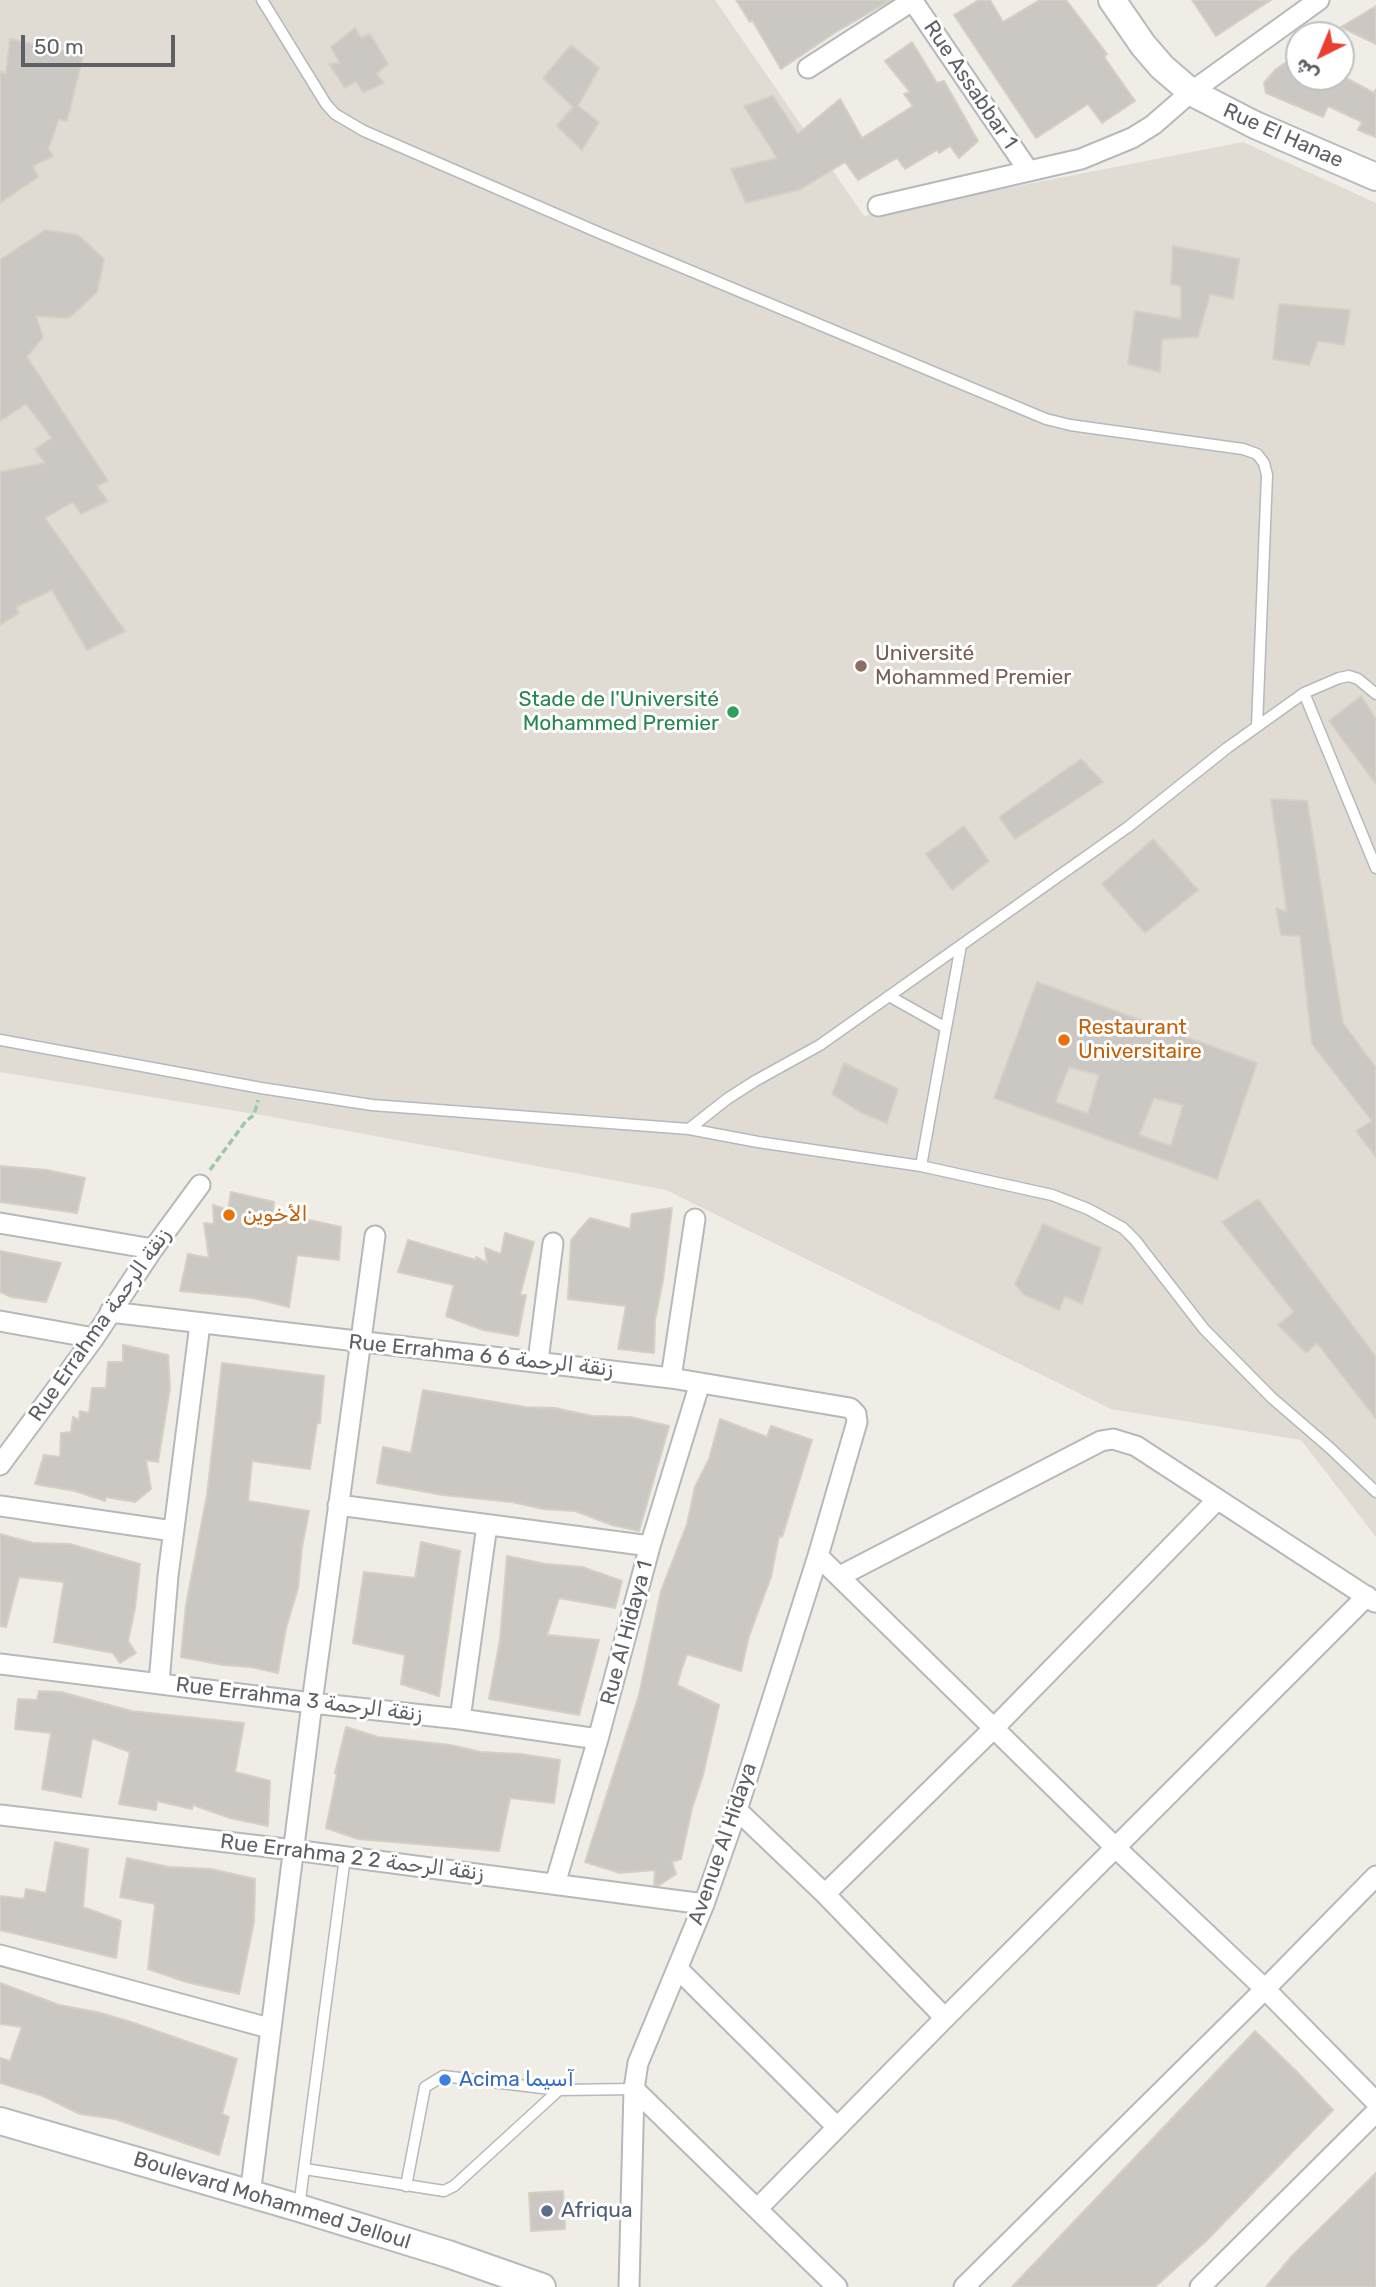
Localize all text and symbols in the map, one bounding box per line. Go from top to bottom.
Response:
street label: Rue Assabbar 1 [918,16,1022,154]
scale bar [24,21,178,65]
north arrow [1285,21,1355,91]
text: 50 m [34,34,84,59]
text: ش [1290,54,1323,87]
street label: Rue El Hanae [1219,98,1347,174]
place label: Université Mohammed Premier [875,641,1071,691]
marker: Université Mohammed Premier [853,658,869,674]
place label: Stade de l'Université Mohammed Premier [518,687,719,737]
marker: Stade de l'Université Mohammed Premier [725,704,741,720]
place label: Restaurant Universitaire [1078,1015,1202,1065]
marker: Restaurant Universitaire [1056,1032,1072,1048]
place label: الأخوين [243,1202,307,1228]
marker: الأخوين [221,1207,237,1223]
street label: Rue Errahma زنقة الرحمة [24,1223,176,1427]
street label: Rue Errahma 6 6 زنقة الرحمة [347,1330,615,1382]
street label: Rue Al Hidaya 1 [596,1558,658,1708]
street label: Rue Errahma 3 زنقة الرحمة [174,1672,424,1728]
street label: Avenue Al Hidaya [683,1760,763,1928]
street label: Rue Errahma 2 2 زنقة الرحمة [219,1829,485,1887]
place label: Acima آسيما [459,2067,574,2093]
marker: Acima آسيما [437,2072,453,2088]
street label: Boulevard Mohammed Jelloul [130,2147,414,2255]
place label: Afriqua [561,2198,633,2224]
marker: Afriqua [539,2203,555,2219]

